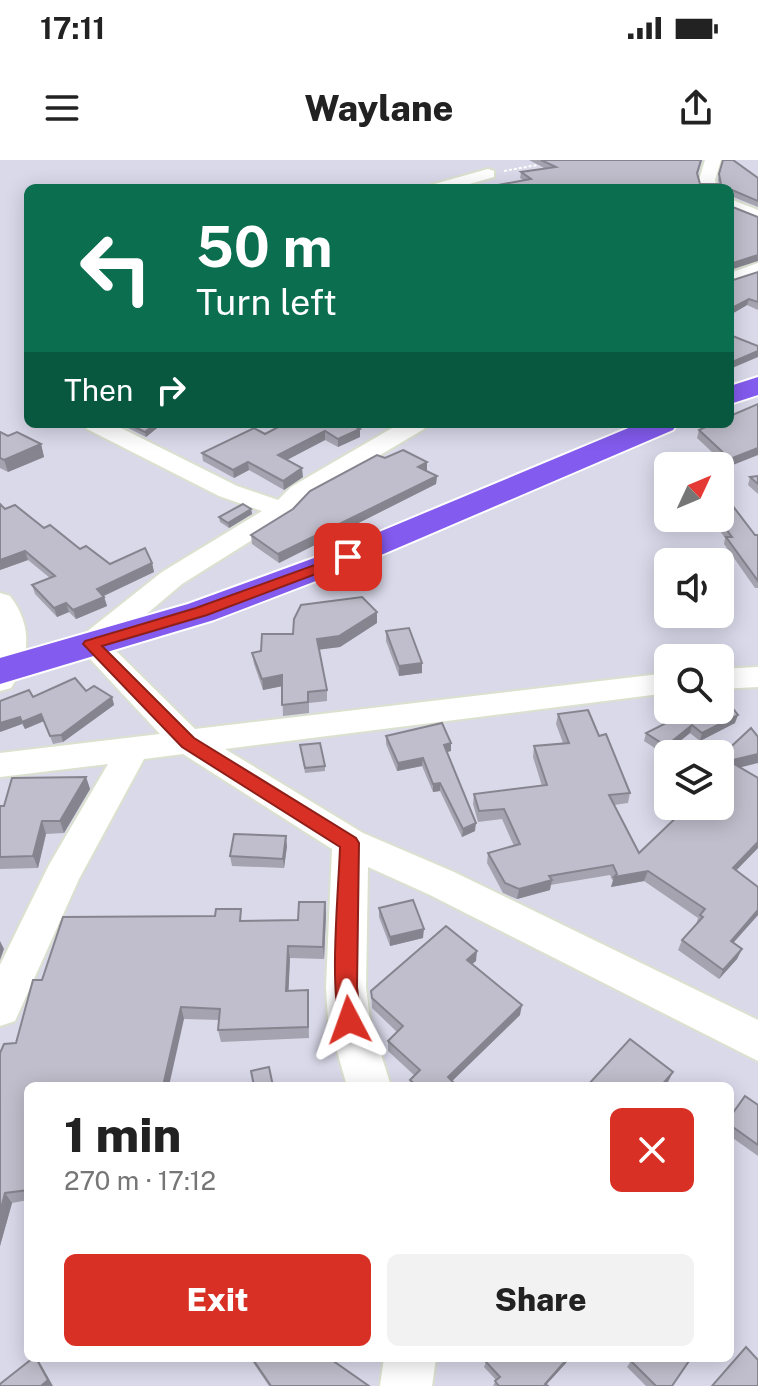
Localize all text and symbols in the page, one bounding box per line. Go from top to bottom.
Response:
text: 17:11 [40,10,105,46]
icon: menu [40,86,84,130]
icon: share [674,86,718,130]
text: Waylane [305,87,453,129]
text: 50 m [196,214,333,280]
icon: left [64,216,168,320]
text: Turn left [196,281,337,323]
icon: right [149,368,193,412]
text: Then [64,372,133,408]
north arrow [654,452,734,532]
map controls [654,452,734,820]
pin [314,523,382,591]
icon: arrive [326,535,370,579]
button: sound [654,548,734,628]
button: search [654,644,734,724]
button: layers [654,740,734,820]
position arrow [307,978,391,1062]
text: 1 min [64,1106,181,1163]
button: close [610,1108,694,1192]
text: 270 m · 17:12 [64,1165,216,1196]
button: Exit [64,1254,371,1346]
button: Share [387,1254,694,1346]

